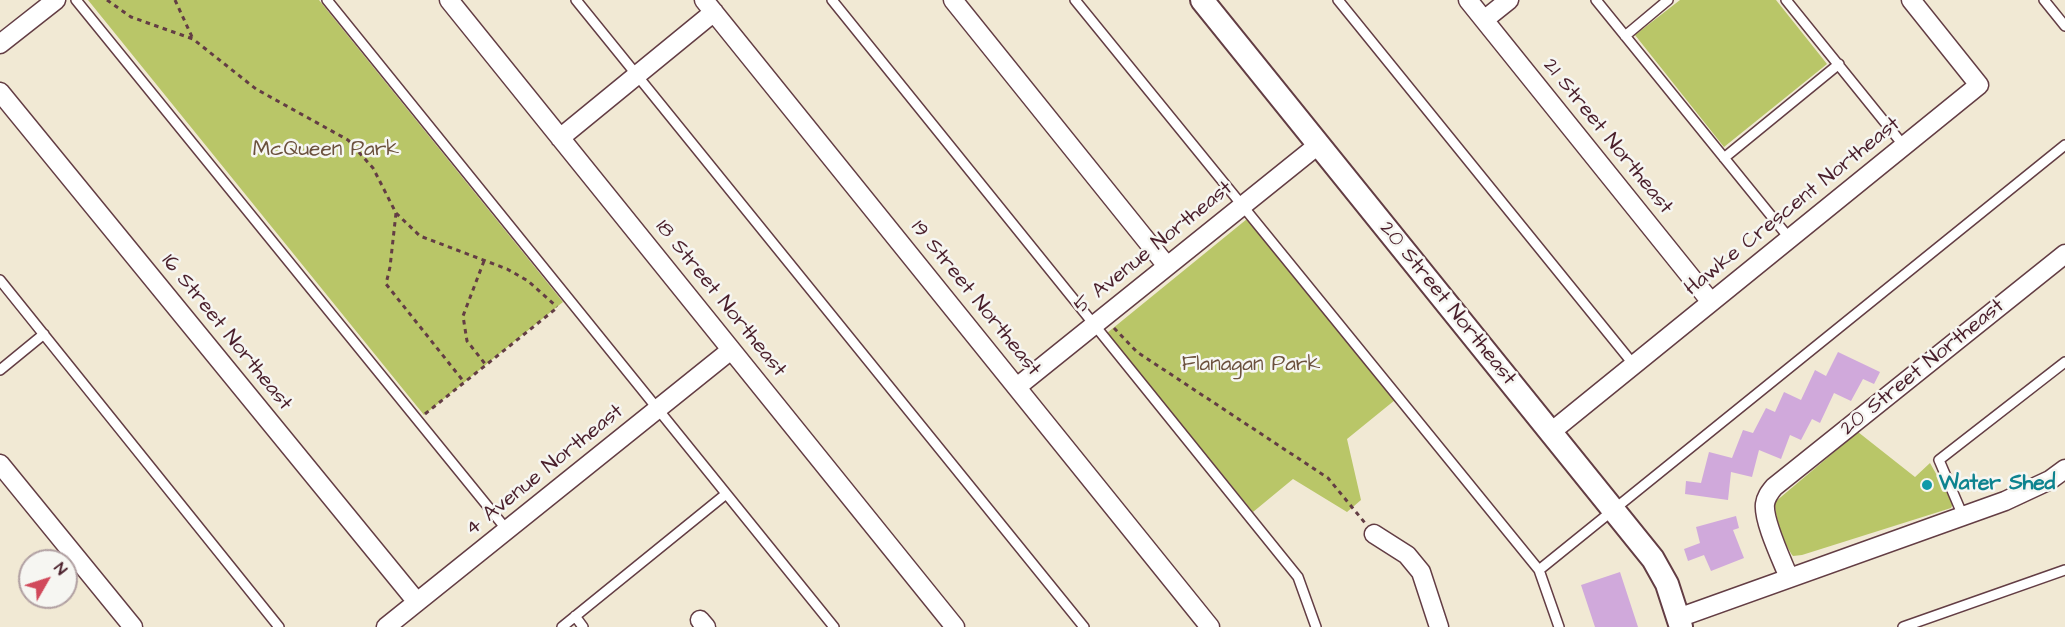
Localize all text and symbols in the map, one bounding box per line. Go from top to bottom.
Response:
street label: 21 Street Northeast [1537,54,1677,220]
street label: Hawke Crescent Northeast [1680,112,1906,302]
park label: McQueen Park [253,138,399,164]
street label: 5 Avenue Northeast [1070,176,1238,320]
street label: 18 Street Northeast [649,216,791,382]
street label: 19 Street Northeast [905,216,1045,382]
street label: 20 Street Northeast [1373,217,1521,391]
street label: 16 Street Northeast [155,250,297,416]
street label: 20 Street Northeast [1836,294,2010,442]
park label: Flanagan Park [1182,353,1320,379]
street label: 4 Avenue Northeast [461,400,629,542]
place label: Water Shed [1939,472,2055,498]
marker: Water Shed [1920,478,1934,492]
north arrow [18,549,78,609]
text: N [49,558,72,580]

